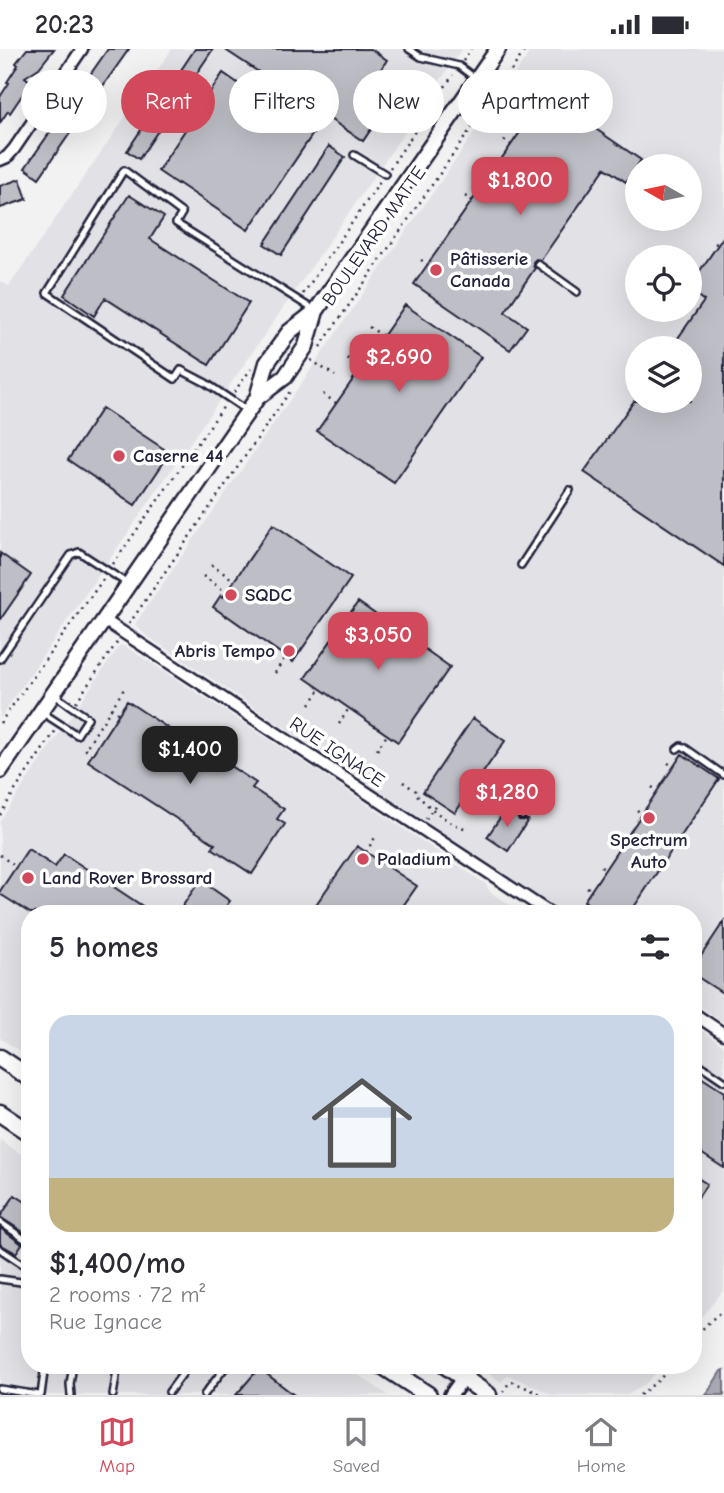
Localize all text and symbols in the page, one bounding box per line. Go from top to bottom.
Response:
text: 20:23 [35,10,94,40]
chip: Buy [21,70,107,133]
chip: Rent [121,70,215,133]
chip: Filters [229,70,339,133]
chip: New [353,70,444,133]
chip: Apartment [458,70,613,133]
north arrow [625,154,702,231]
map controls [625,154,702,413]
pin: $1,800 [463,157,577,217]
street label: BOULEVARD MATTE [318,162,430,310]
text: $1,800 [487,166,553,193]
button: locate [625,245,702,322]
place label: Pâtisserie Canada [450,248,528,292]
marker: Pâtisserie Canada [428,262,444,278]
pin: $2,690 [342,335,456,394]
button: layers [625,336,702,413]
text: $2,690 [366,343,432,370]
place label: Caserne 44 [133,445,223,467]
marker: Caserne 44 [111,448,127,464]
place label: SQDC [245,584,292,606]
marker: SQDC [223,587,239,603]
pin: $3,050 [321,613,435,672]
text: $3,050 [344,621,412,648]
place label: Abris Tempo [175,640,275,662]
marker: Abris Tempo [281,643,297,659]
street label: RUE IGNACE [286,712,388,792]
pin: $1,400 [133,727,247,786]
text: $1,400 [158,735,222,762]
pin: $1,280 [450,769,564,829]
text: $1,280 [475,778,539,805]
marker: Spectrum Auto [641,810,657,826]
place label: Spectrum Auto [610,829,688,873]
place label: Paladium [377,848,451,870]
marker: Paladium [355,851,371,867]
place label: Land Rover Brossard [42,867,212,889]
marker: Land Rover Brossard [20,870,36,886]
icon: filters [636,928,674,966]
text: 5 homes [49,930,158,965]
icon: home [299,1060,425,1186]
text: $1,400/mo [49,1246,186,1281]
text: 2 rooms · 72 m² [49,1281,205,1308]
text: Rue Ignace [49,1308,162,1335]
tab: Map [98,1413,136,1477]
tab: Saved [333,1413,380,1477]
tab: Home [577,1413,626,1477]

